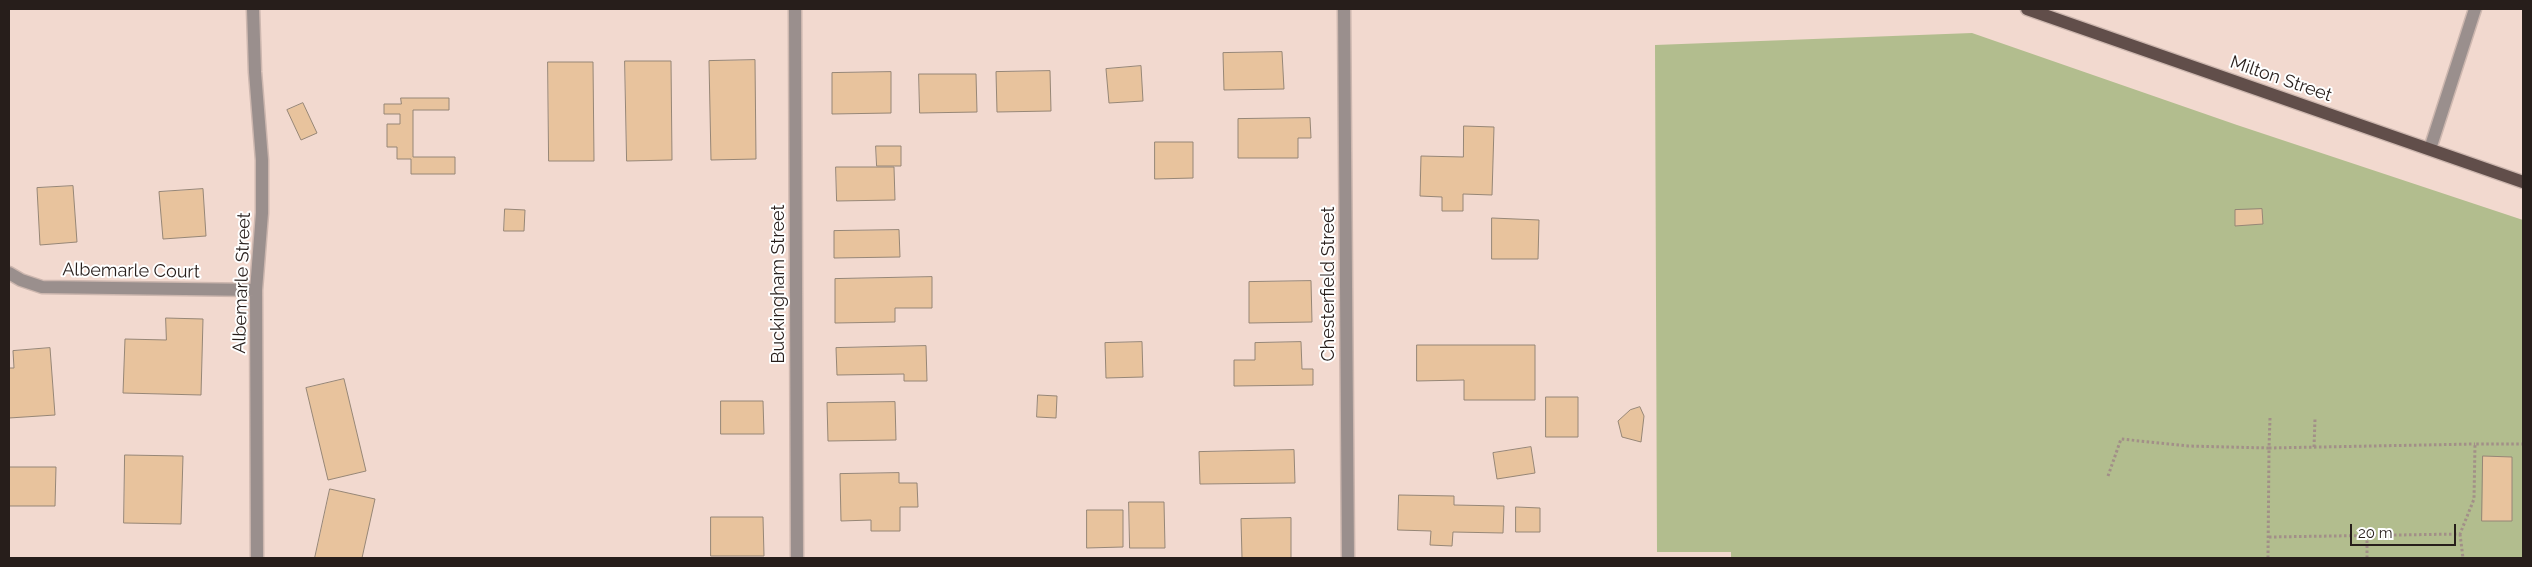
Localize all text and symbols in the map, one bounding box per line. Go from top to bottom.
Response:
street label: Milton Street [2227,52,2335,106]
street label: Buckingham Street [768,205,790,363]
street label: Chesterfield Street [1318,206,1340,362]
street label: Albemarle Street [229,212,255,354]
street label: Albemarle Court [62,259,200,283]
scale bar [2352,514,2458,546]
text: 20 m [2358,524,2393,542]

